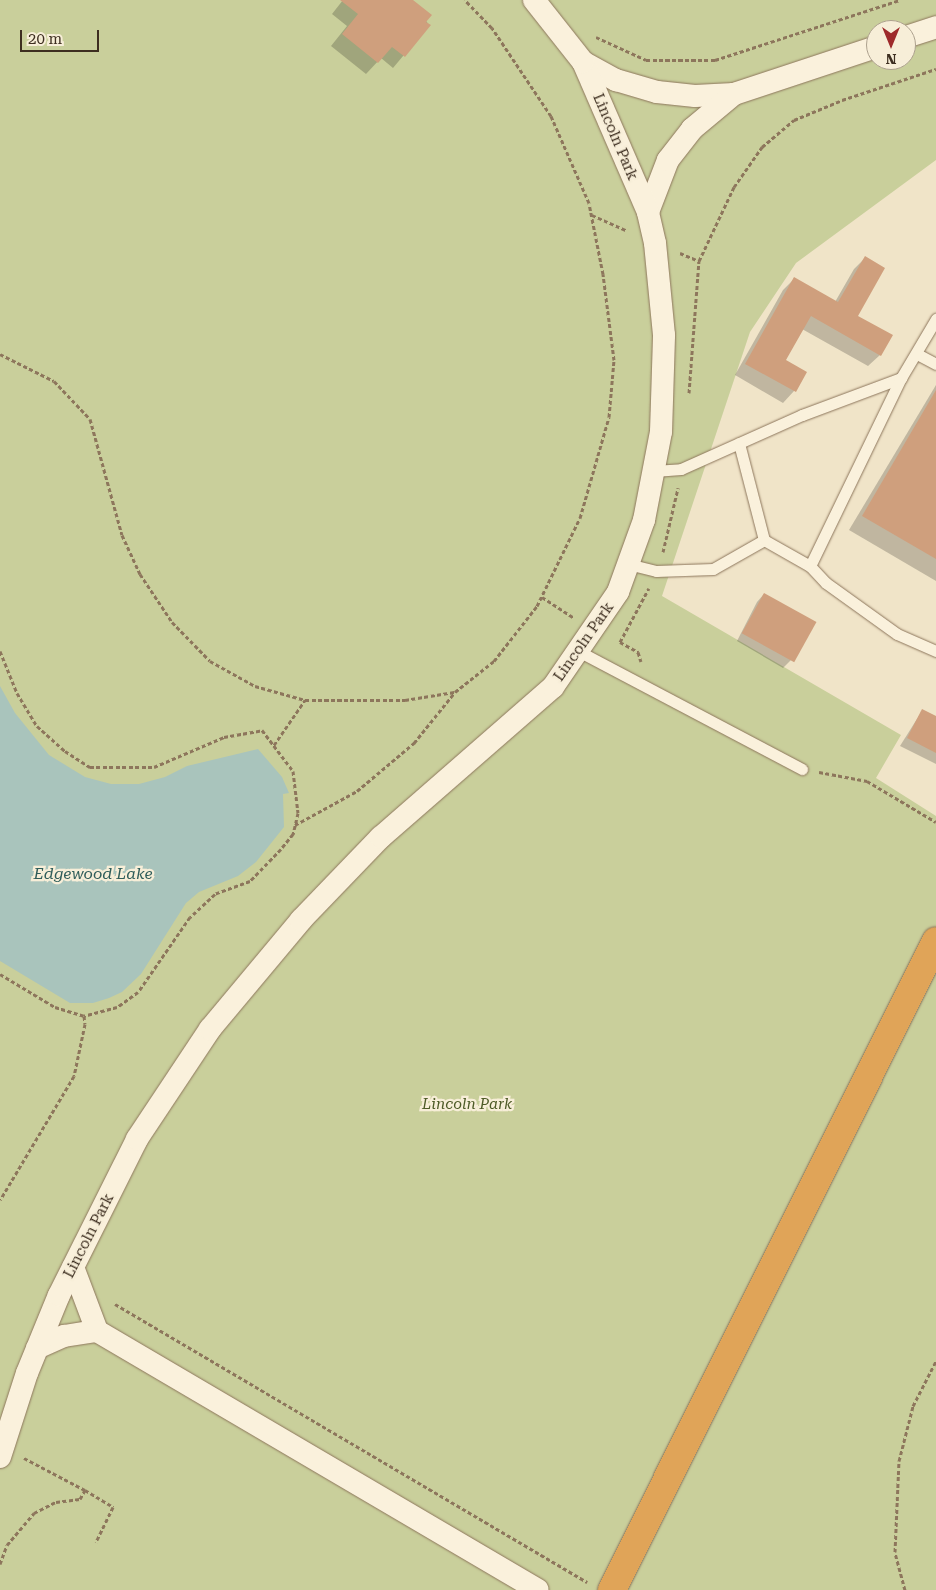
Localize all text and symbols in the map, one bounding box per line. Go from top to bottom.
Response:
scale bar [22,20,101,52]
north arrow [866,20,916,70]
text: 20 m [28,30,62,48]
text: N [886,51,896,67]
street label: Lincoln Park [589,91,641,183]
street label: Lincoln Park [550,599,618,685]
water label: Edgewood Lake [33,864,153,884]
park label: Lincoln Park [422,1096,512,1114]
street label: Lincoln Park [60,1191,118,1281]

